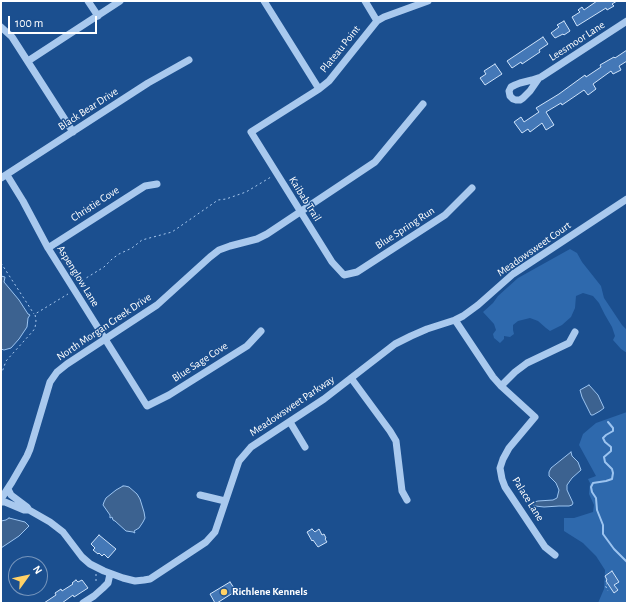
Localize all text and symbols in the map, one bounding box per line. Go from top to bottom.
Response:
scale bar [10,8,99,34]
text: 100 m [15,17,43,29]
street label: Leesmoor Lane [547,18,607,64]
street label: Plateau Point [317,23,363,75]
street label: Black Bear Drive [56,85,120,133]
street label: Kaibab Trail [286,174,324,224]
street label: Christie Cove [68,183,122,225]
street label: Blue Spring Run [373,204,437,252]
street label: Meadowsweet Court [494,219,574,279]
street label: Aspenglow Lane [54,243,102,309]
street label: North Morgan Creek Drive [54,290,154,364]
street label: Blue Sage Cove [170,339,230,385]
street label: Meadowsweet Parkway [247,373,337,439]
street label: Palace Lane [509,474,547,524]
north arrow [8,556,48,596]
text: N [31,564,44,576]
place label: Richlene Kennels [232,585,307,599]
marker: Richlene Kennels [219,587,229,597]

